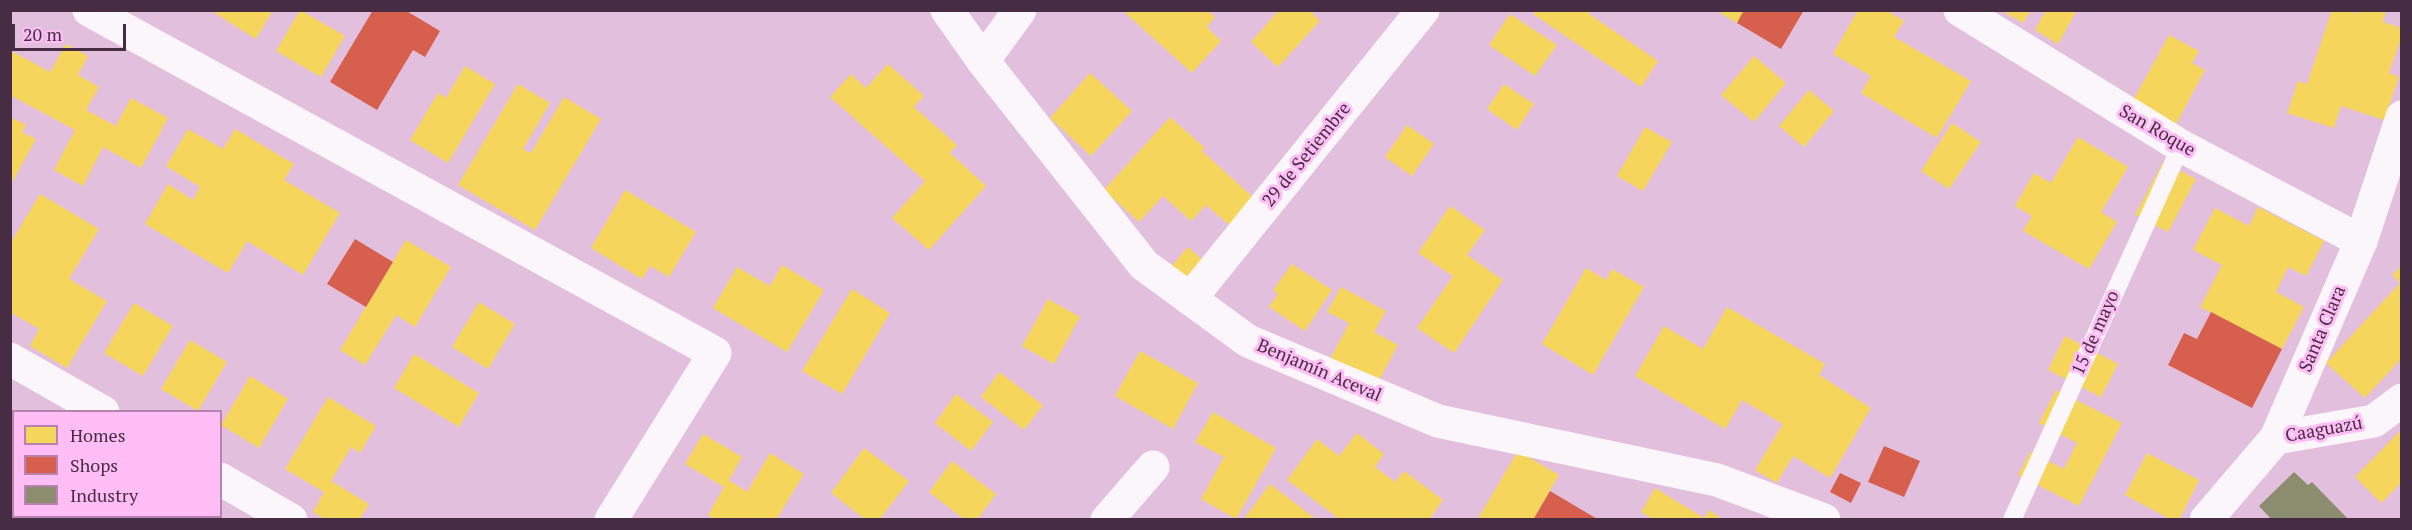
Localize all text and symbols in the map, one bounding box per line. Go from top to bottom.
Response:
scale bar [15,12,129,50]
text: 20 m [23,22,62,46]
street label: 29 de Setiembre [1258,98,1356,212]
street label: San Roque [2115,101,2199,161]
street label: Santa Clara [2295,283,2351,375]
street label: 15 de mayo [2068,287,2124,379]
street label: Benjamín Aceval [1253,335,1385,407]
legend [12,410,222,518]
street label: Caaguazú [2284,413,2364,447]
text: Homes [70,423,125,447]
text: Shops [70,453,118,477]
text: Industry [70,483,138,507]

